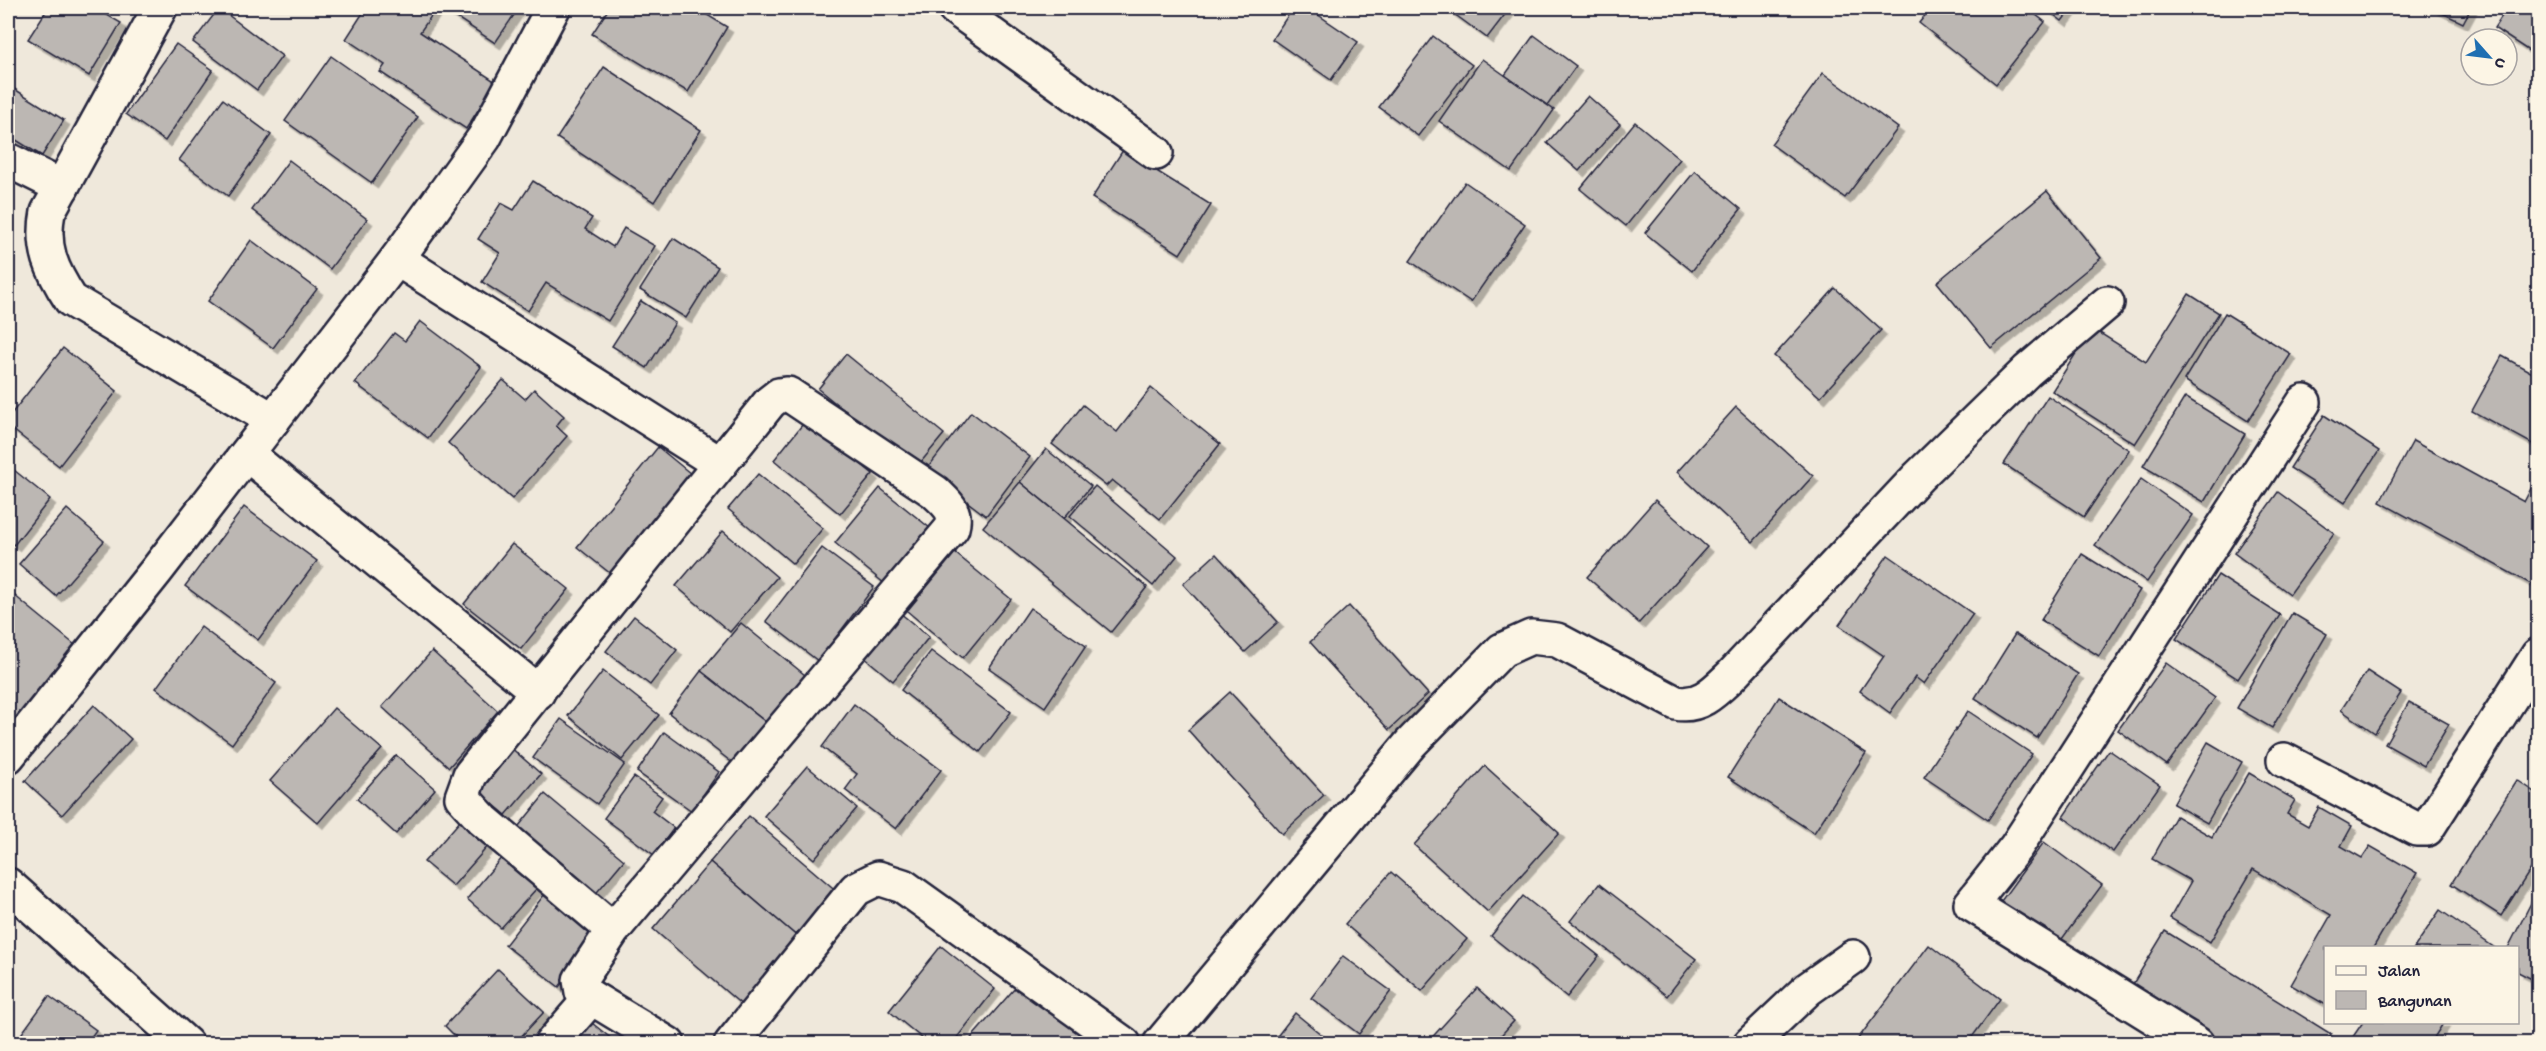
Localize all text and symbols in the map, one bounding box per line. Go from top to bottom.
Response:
north arrow [2459,27,2519,87]
text: U [2488,54,2510,72]
legend [2324,946,2519,1024]
text: Jalan [2378,962,2420,983]
text: Bangunan [2377,992,2452,1013]

